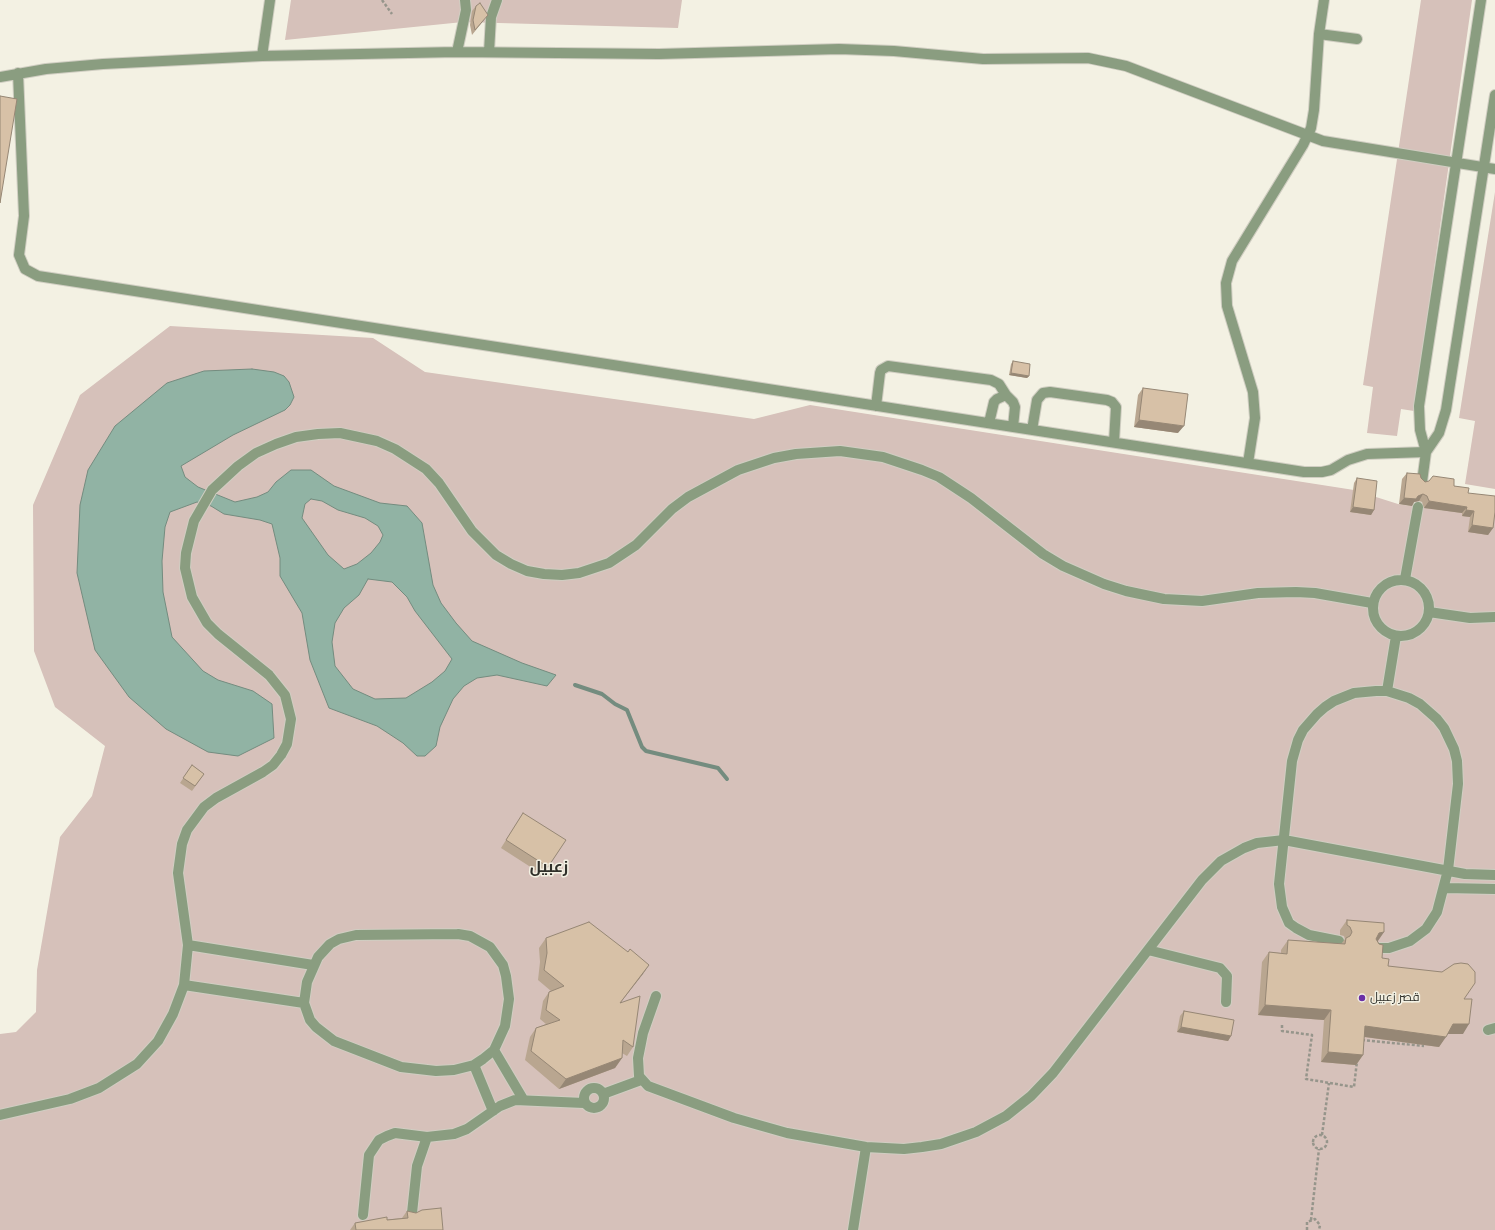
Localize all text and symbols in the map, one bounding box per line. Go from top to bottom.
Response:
district label: زعبيل [530,858,568,878]
place label: قصر زعبيل [1370,991,1419,1005]
marker: قصر زعبيل [1357,993,1367,1003]

